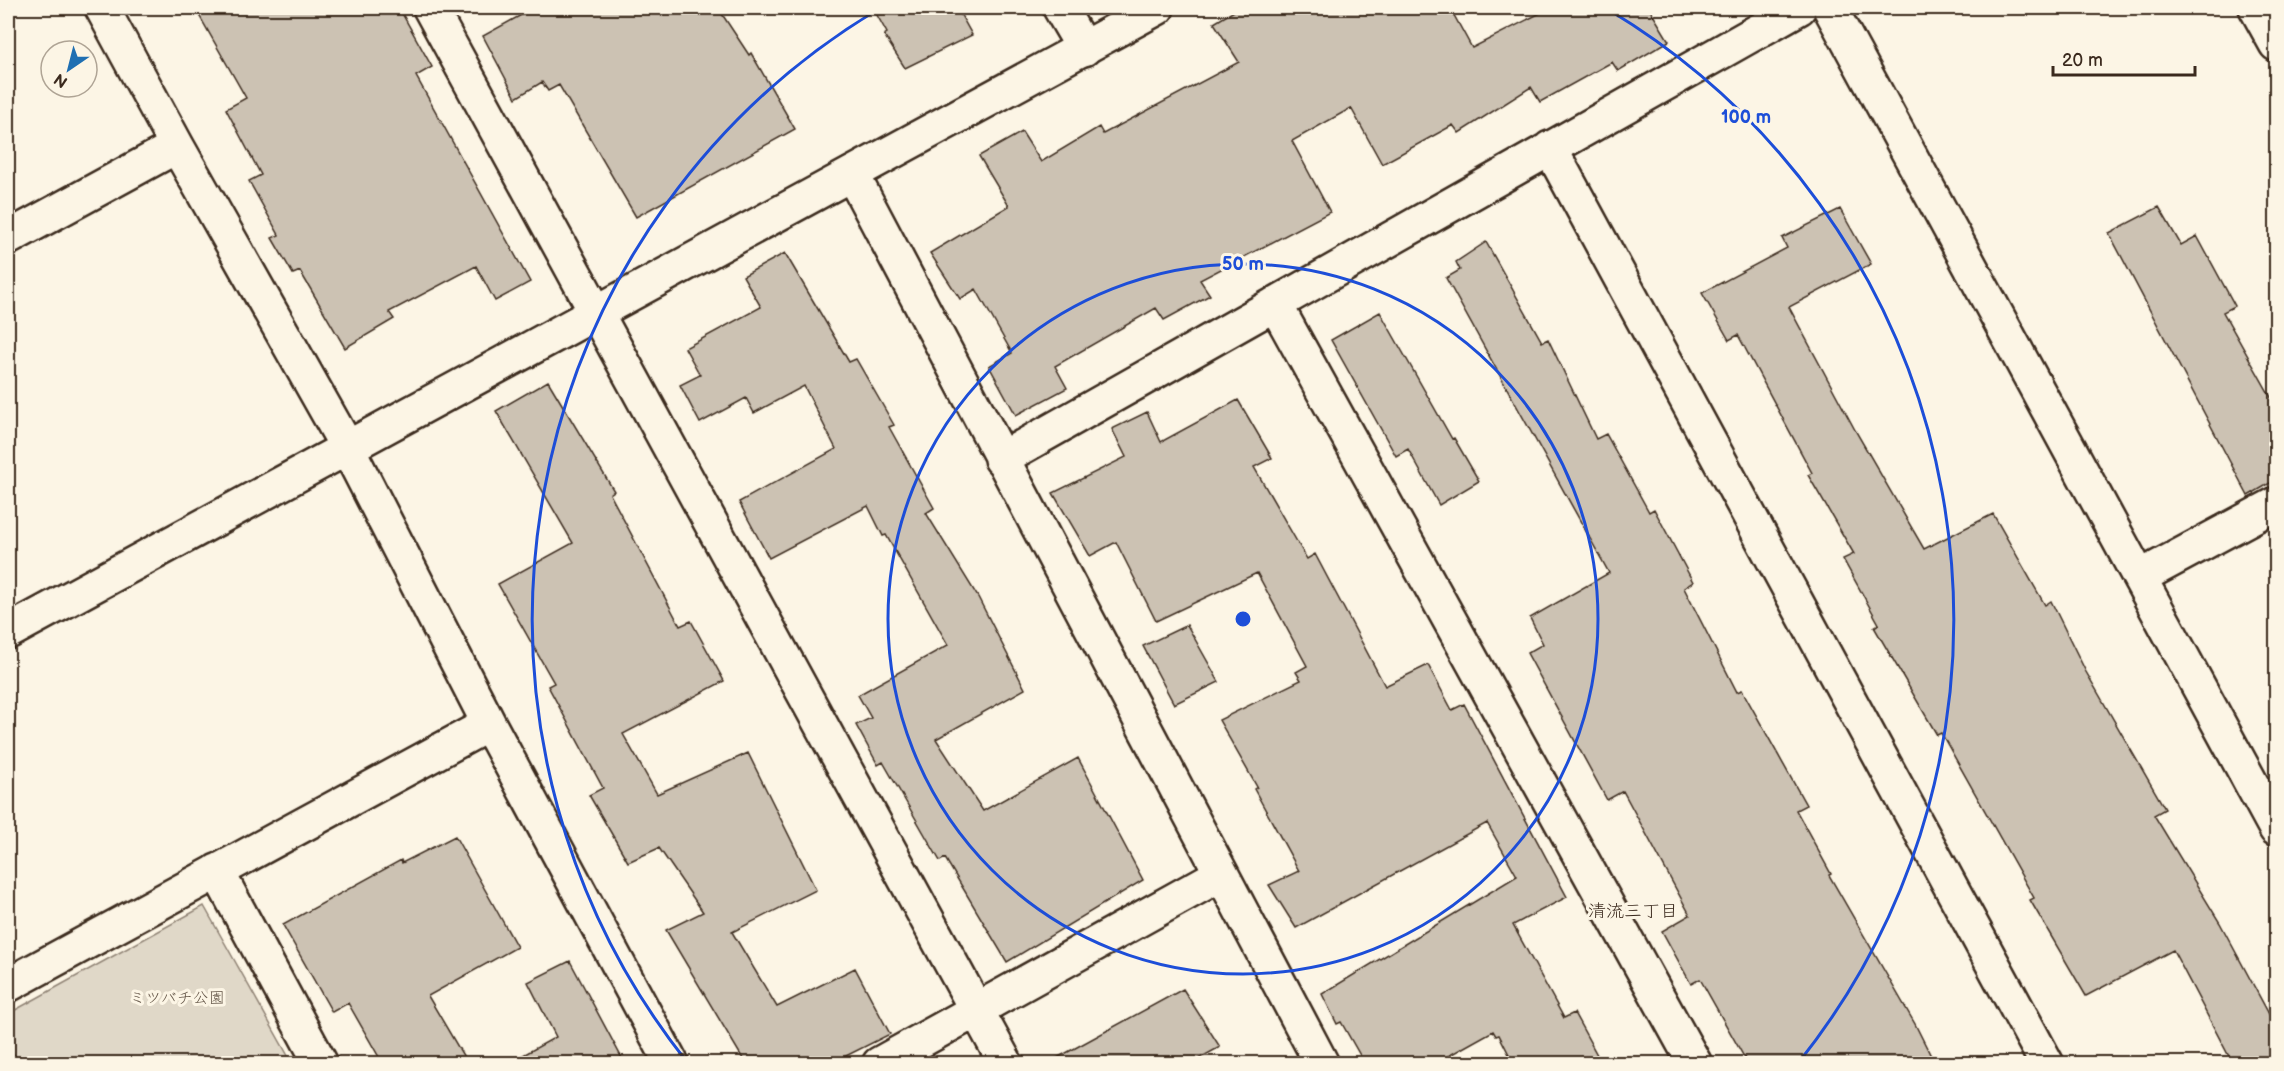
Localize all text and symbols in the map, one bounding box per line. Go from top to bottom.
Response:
north arrow [39,39,99,99]
scale bar [2053,39,2196,77]
text: 20 m [2062,50,2103,71]
text: N [51,69,72,91]
text: 100 m [1721,107,1771,128]
text: 50 m [1222,254,1264,275]
centre of rings [1233,609,1253,629]
district label: 清流三丁目 [1588,901,1678,922]
park label: ミツバチ公園 [129,989,225,1008]

